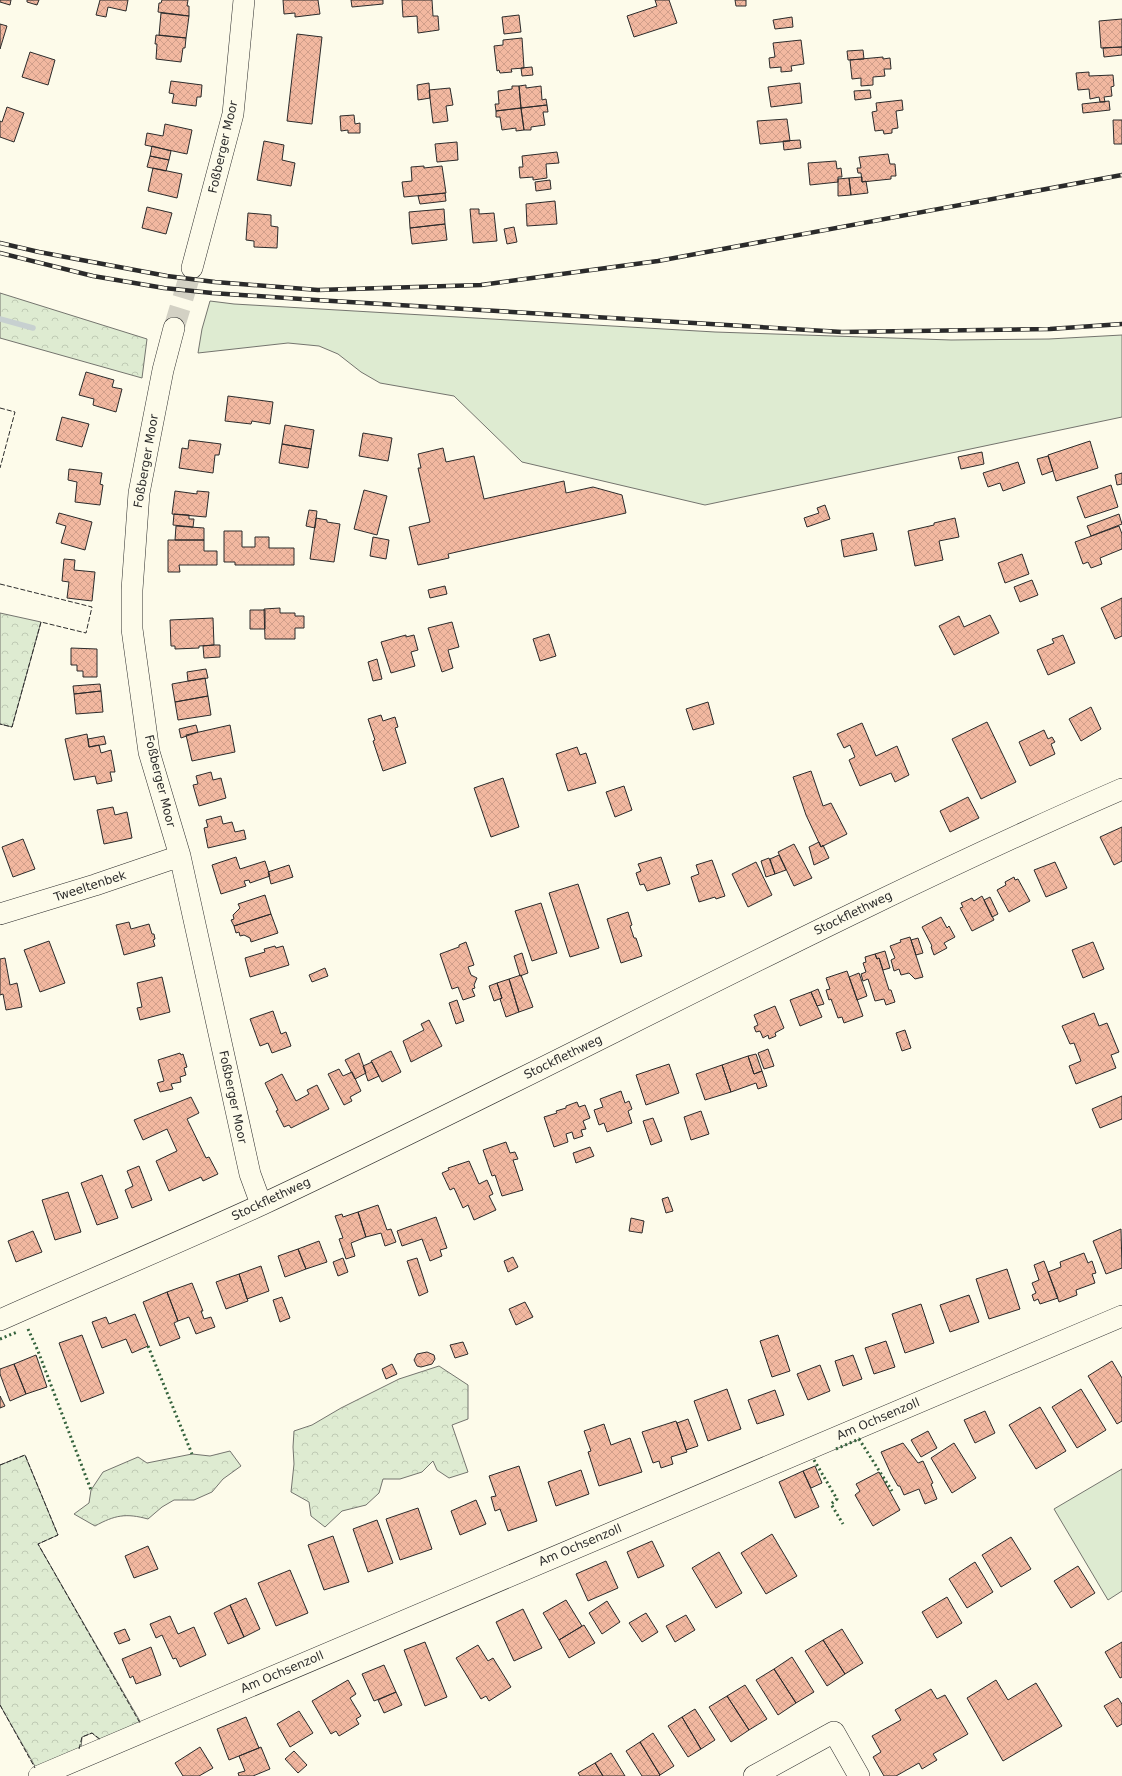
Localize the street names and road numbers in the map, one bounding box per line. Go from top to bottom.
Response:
street label: Foßberger Moor [206,99,240,195]
street label: Foßberger Moor [131,413,161,509]
street label: Foßberger Moor [142,733,178,829]
street label: Tweeltenbek [51,868,128,905]
street label: Stockflethweg [812,888,894,938]
street label: Stockflethweg [522,1032,604,1082]
street label: Foßberger Moor [216,1049,250,1145]
street label: Stockflethweg [229,1175,313,1223]
street label: Am Ochsenzoll [834,1395,922,1443]
street label: Am Ochsenzoll [536,1521,624,1569]
street label: Am Ochsenzoll [238,1648,326,1696]

